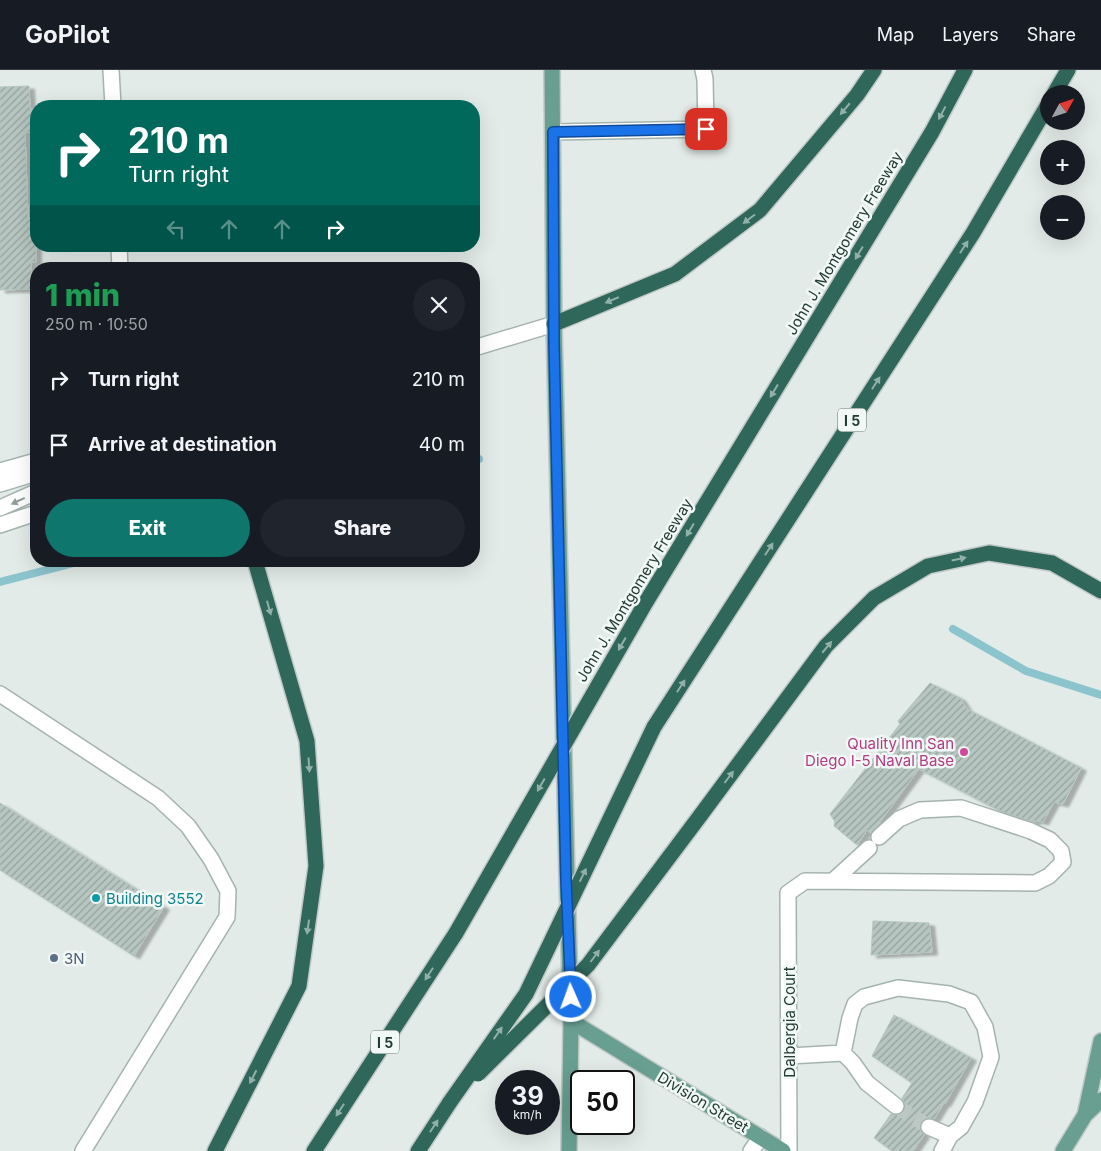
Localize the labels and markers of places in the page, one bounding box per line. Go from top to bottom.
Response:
pin [685,108,727,150]
place label: Quality Inn San Diego I-5 Naval Base [805,734,954,770]
marker: Quality Inn San Diego I-5 Naval Base [958,746,970,758]
place label: Building 3552 [106,889,204,908]
marker: Building 3552 [90,892,102,904]
place label: 3N [64,949,85,968]
marker: 3N [48,952,60,964]

